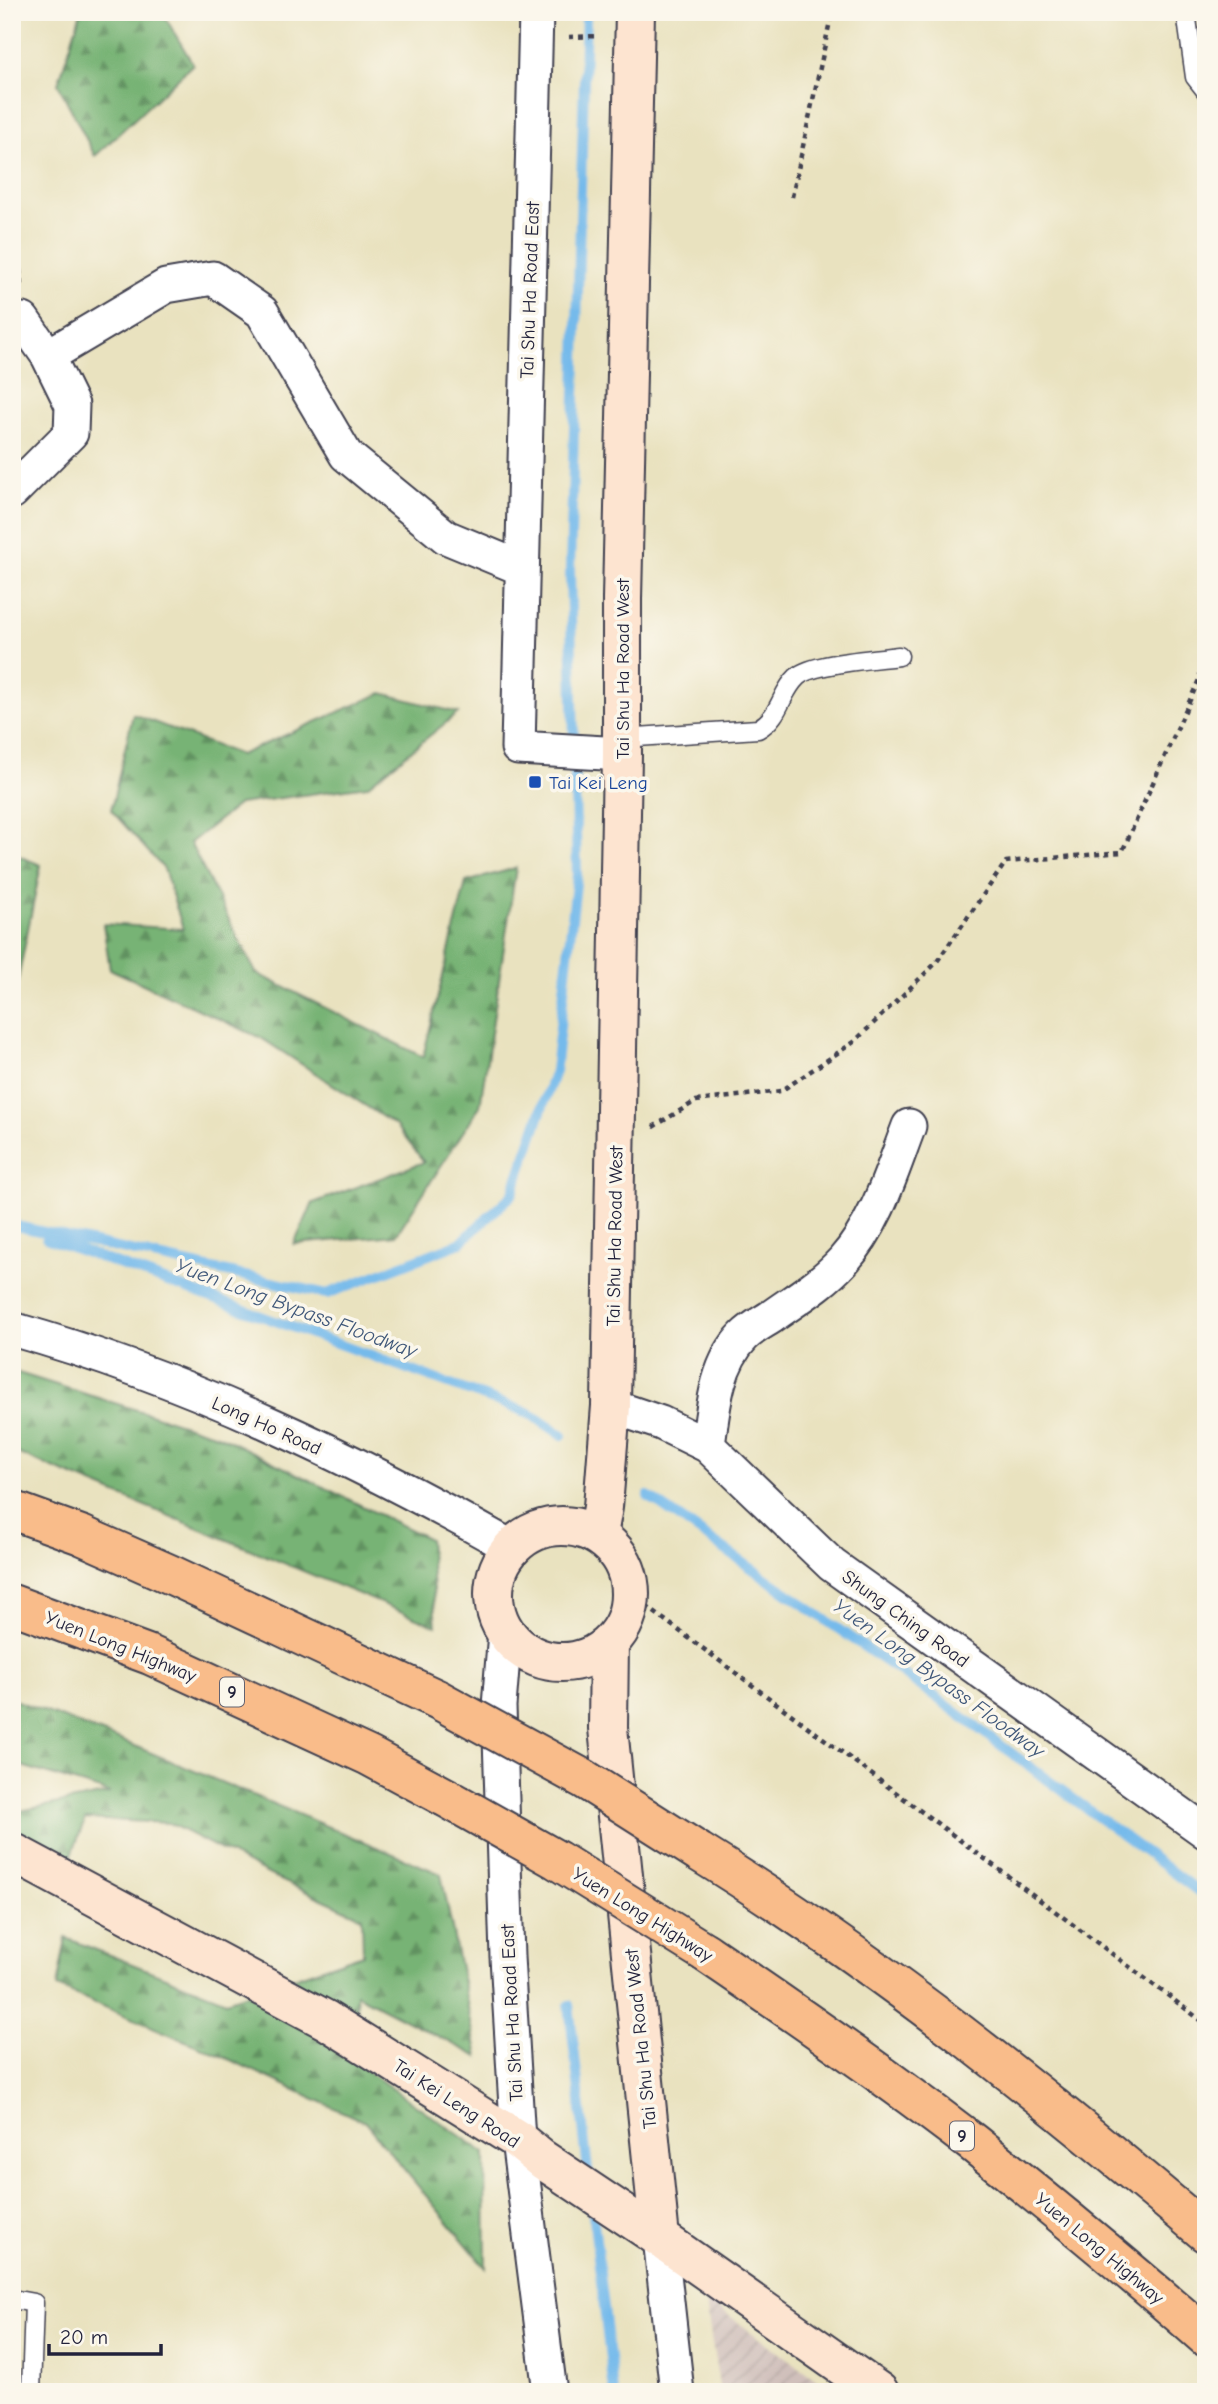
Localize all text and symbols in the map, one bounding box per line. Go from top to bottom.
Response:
street label: Tai Shu Ha Road East [516,201,544,379]
street label: Tai Shu Ha Road West [612,578,634,759]
place label: Tai Kei Leng [549,772,648,794]
marker: Tai Kei Leng [527,774,543,790]
street label: Tai Shu Ha Road West [602,1145,628,1327]
water label: Yuen Long Bypass Floodway [172,1253,422,1363]
street label: Long Ho Road [209,1392,325,1460]
street label: Shung Ching Road [838,1565,973,1672]
water label: Yuen Long Bypass Floodway [829,1593,1051,1764]
street label: Yuen Long Highway [42,1607,200,1687]
road number: 9 [220,1678,244,1707]
street label: Yuen Long Highway [568,1863,717,1967]
street label: Tai Shu Ha Road East [496,1923,528,2102]
street label: Tai Shu Ha Road West [621,1947,661,2130]
street label: Tai Kei Leng Road [389,2055,524,2153]
road number: 9 [950,2122,974,2150]
street label: Yuen Long Highway [1031,2189,1169,2309]
scale bar [49,2313,161,2357]
text: 20 m [60,2325,108,2349]

